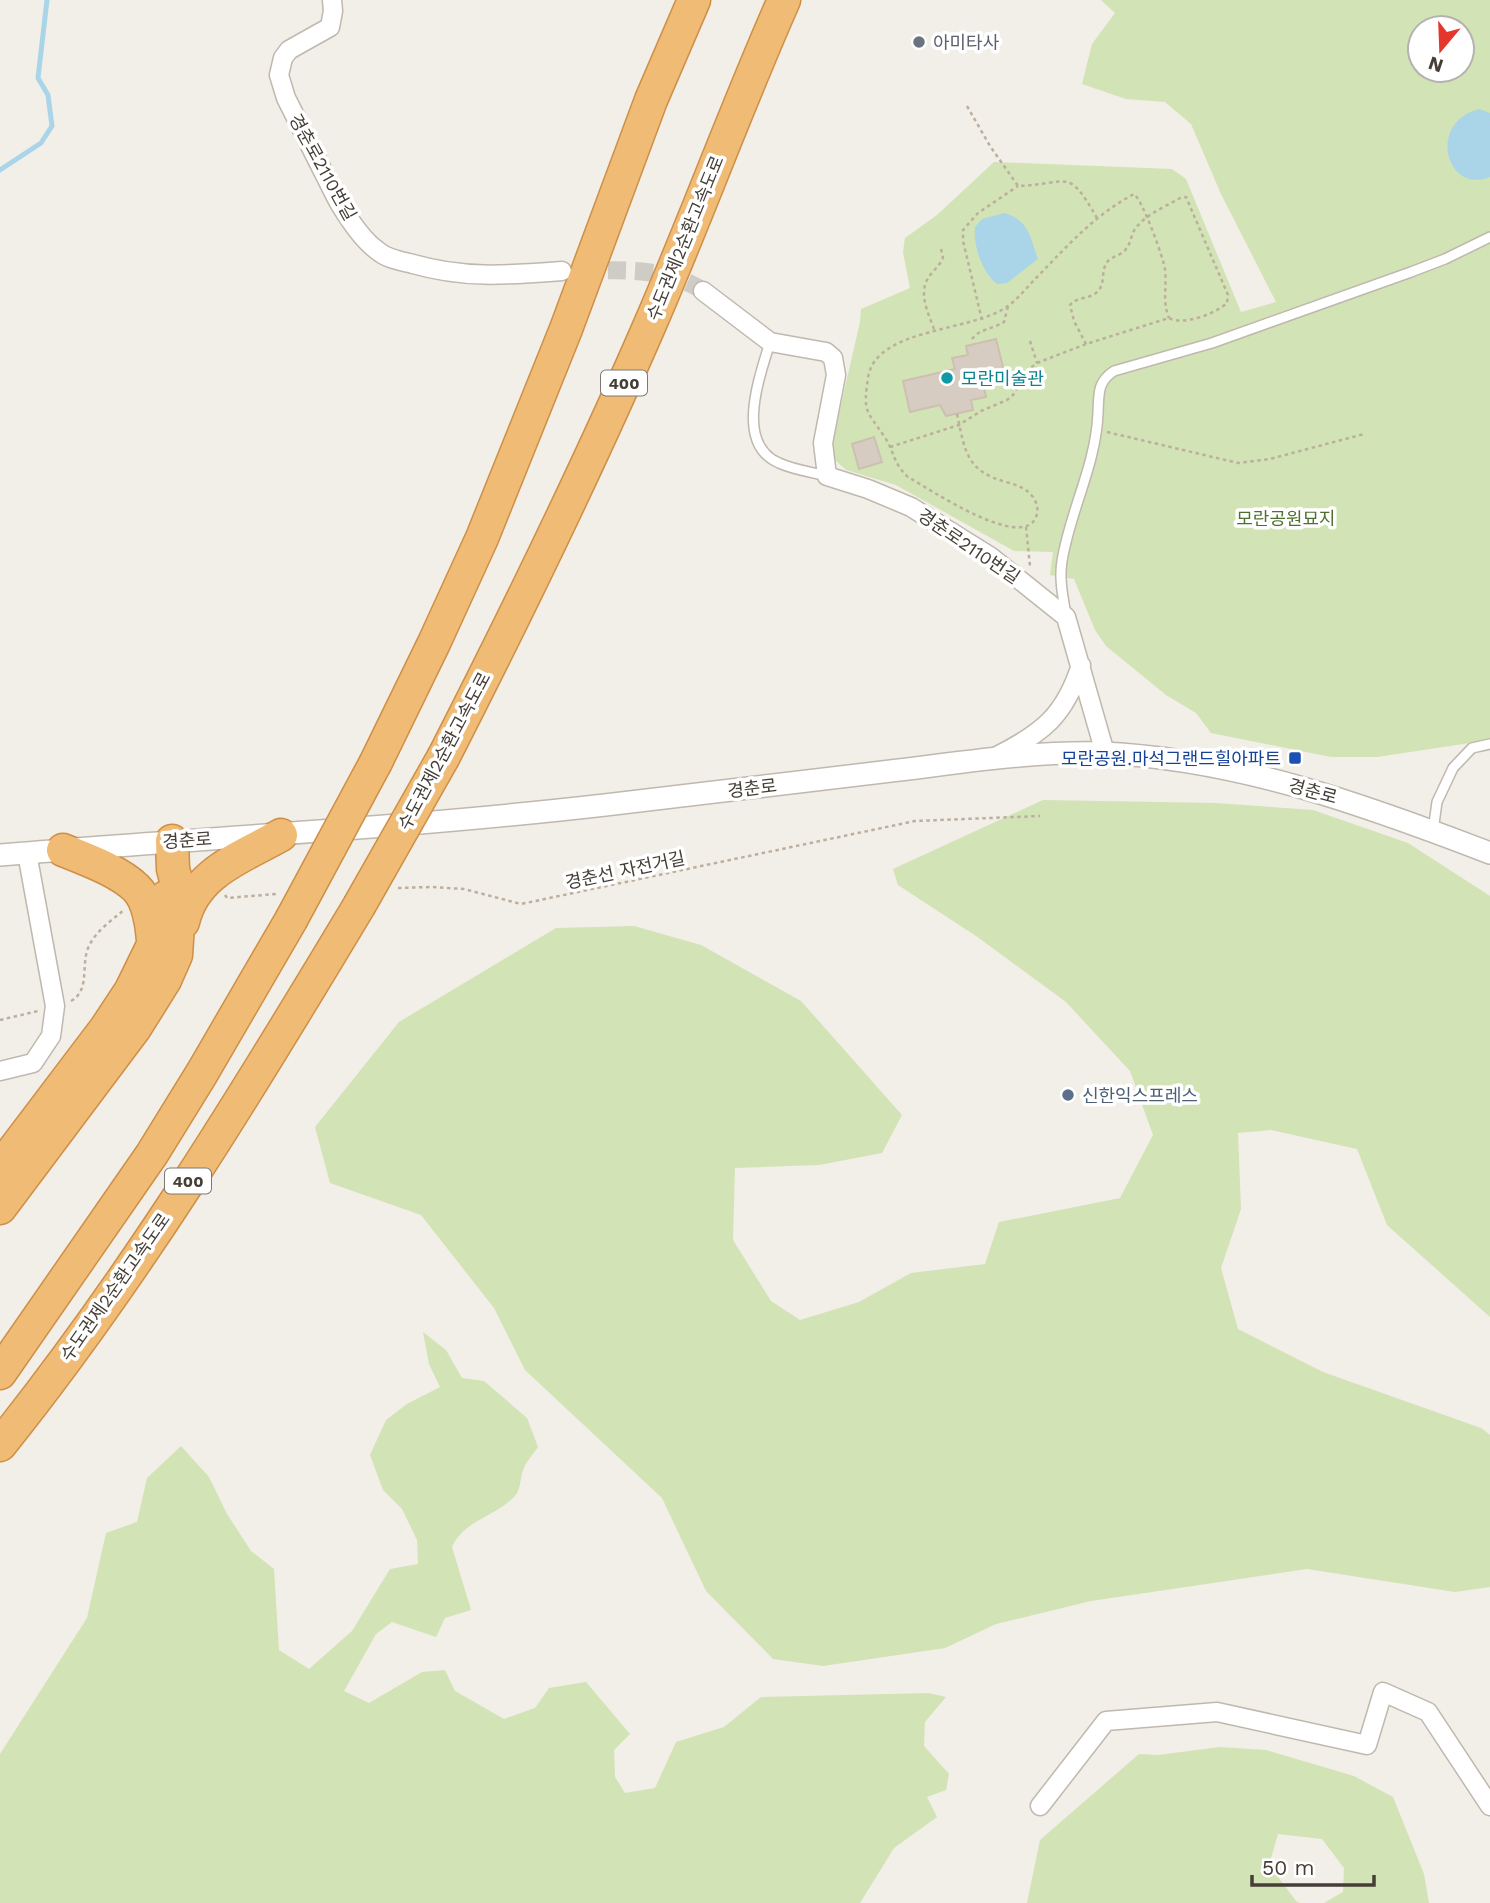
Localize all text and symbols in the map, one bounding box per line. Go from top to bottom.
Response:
north arrow [1406,14,1476,84]
place label: 아미타사 [933,32,1000,53]
marker: 아미타사 [911,34,927,50]
text: N [1425,51,1446,78]
street label: 경춘로2110번길 [285,110,361,224]
street label: 수도권제2순환고속도로 [642,152,728,324]
place label: 모란미술관 [961,368,1044,389]
road number: 400 [601,370,647,396]
marker: 모란미술관 [939,370,955,386]
street label: 경춘로2110번길 [914,504,1024,588]
park label: 모란공원묘지 [1236,508,1336,529]
street label: 수도권제2순환고속도로 [393,668,495,834]
place label: 모란공원.마석그랜드힐아파트 [1061,748,1281,769]
marker: 모란공원.마석그랜드힐아파트 [1287,750,1303,766]
street label: 경춘로 [1286,774,1340,808]
street label: 경춘로 [726,775,778,801]
street label: 경춘로 [161,828,213,852]
street label: 경춘선 자전거길 [563,847,687,893]
place label: 신한익스프레스 [1082,1085,1198,1106]
marker: 신한익스프레스 [1060,1087,1076,1103]
road number: 400 [165,1168,211,1194]
street label: 수도권제2순환고속도로 [56,1209,174,1365]
scale bar [1252,1843,1374,1887]
text: 50 m [1262,1855,1314,1880]

